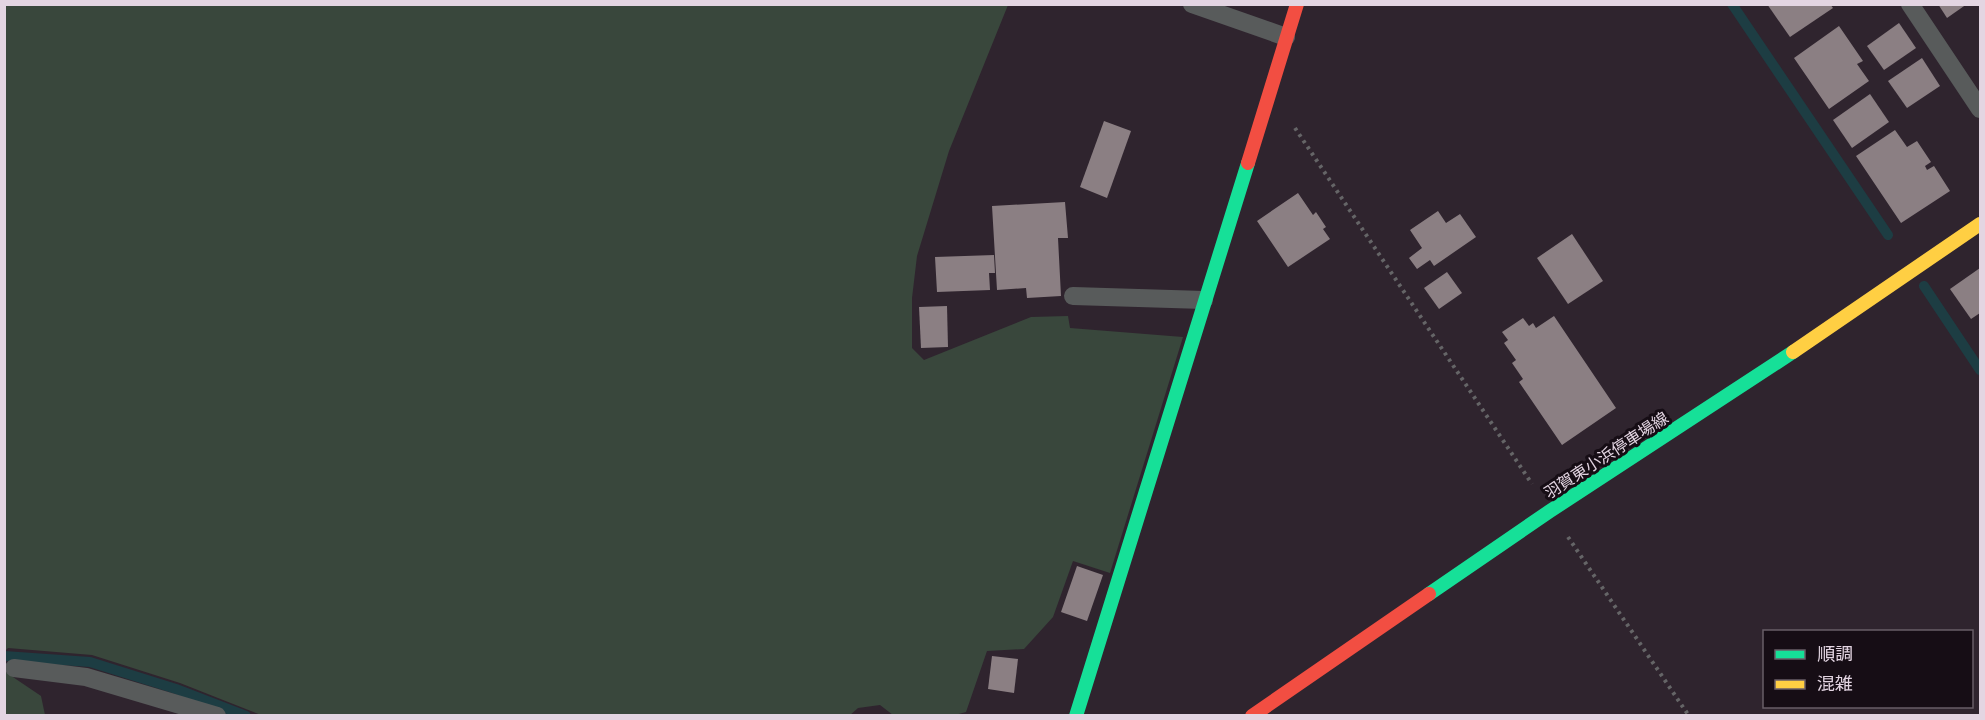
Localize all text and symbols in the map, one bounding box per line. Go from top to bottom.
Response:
street label: 羽賀東小浜停車場線 [1540,407,1672,503]
legend [1763,630,1973,708]
text: 順調 [1817,642,1853,665]
text: 混雑 [1817,672,1853,695]

